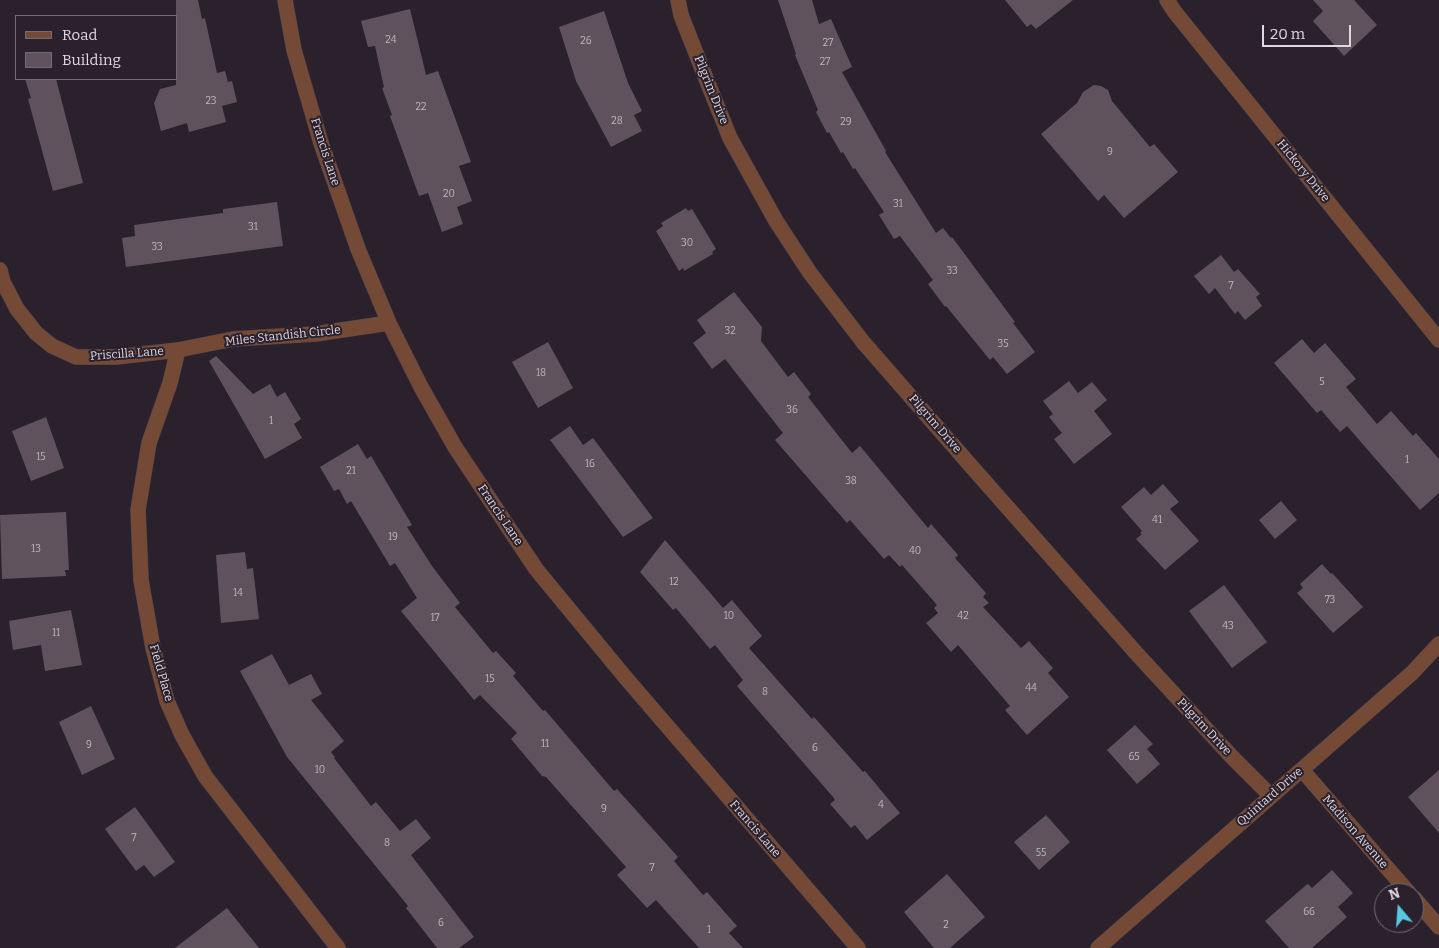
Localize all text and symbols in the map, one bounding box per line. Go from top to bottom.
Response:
legend [15,15,178,80]
scale bar [1264,15,1353,47]
text: 20 m [1270,25,1305,43]
text: Road [62,26,97,44]
house number: 24 [385,34,397,46]
house number: 26 [580,35,592,47]
house number: 27 [823,37,833,49]
text: Building [62,51,121,69]
street label: Pilgrim Drive [691,54,731,126]
house number: 27 [820,56,830,68]
house number: 23 [205,95,217,107]
house number: 22 [416,101,426,113]
house number: 28 [611,115,623,127]
street label: Francis Lane [307,116,343,188]
house number: 29 [840,116,852,128]
street label: Hickory Drive [1273,137,1333,205]
house number: 9 [1107,146,1113,158]
house number: 20 [443,188,455,200]
house number: 31 [893,198,903,210]
house number: 31 [248,221,258,233]
house number: 30 [681,237,693,249]
house number: 33 [151,241,163,253]
house number: 33 [946,265,958,277]
house number: 7 [1228,280,1234,292]
street label: Miles Standish Circle [225,323,341,349]
house number: 32 [724,325,736,337]
house number: 35 [997,338,1009,350]
street label: Priscilla Lane [90,344,164,364]
house number: 18 [536,367,546,379]
house number: 5 [1319,376,1325,388]
street label: Pilgrim Drive [906,392,964,456]
house number: 36 [786,404,798,416]
house number: 1 [269,415,273,427]
house number: 15 [36,451,46,463]
house number: 1 [1405,454,1409,466]
house number: 16 [585,458,595,470]
house number: 21 [346,465,356,477]
house number: 38 [845,475,857,487]
street label: Francis Lane [474,482,526,548]
house number: 41 [1152,514,1162,526]
house number: 19 [388,531,398,543]
house number: 13 [31,543,41,555]
house number: 40 [909,545,921,557]
house number: 12 [669,576,679,588]
house number: 14 [233,587,243,599]
house number: 73 [1325,594,1335,606]
house number: 10 [724,610,734,622]
house number: 42 [957,610,969,622]
house number: 17 [431,612,439,624]
house number: 43 [1222,620,1234,632]
house number: 11 [52,627,60,639]
street label: Field Place [146,643,176,703]
house number: 15 [485,673,495,685]
house number: 44 [1025,682,1037,694]
house number: 8 [762,686,768,698]
street label: Pilgrim Drive [1174,695,1234,759]
house number: 11 [541,738,549,750]
house number: 9 [86,739,92,751]
house number: 6 [812,742,818,754]
house number: 65 [1128,751,1140,763]
house number: 10 [315,764,325,776]
street label: Quintard Drive [1234,765,1306,829]
street label: Madison Avenue [1319,792,1391,872]
street label: Francis Lane [726,798,784,860]
house number: 4 [878,799,884,811]
house number: 9 [601,803,607,815]
house number: 7 [131,832,137,844]
house number: 8 [384,837,390,849]
house number: 55 [1036,847,1046,859]
house number: 7 [649,862,655,874]
north arrow [1374,883,1424,933]
text: N [1387,884,1402,904]
house number: 66 [1303,906,1315,918]
house number: 6 [438,917,444,929]
house number: 2 [943,919,949,931]
house number: 1 [707,924,711,936]

